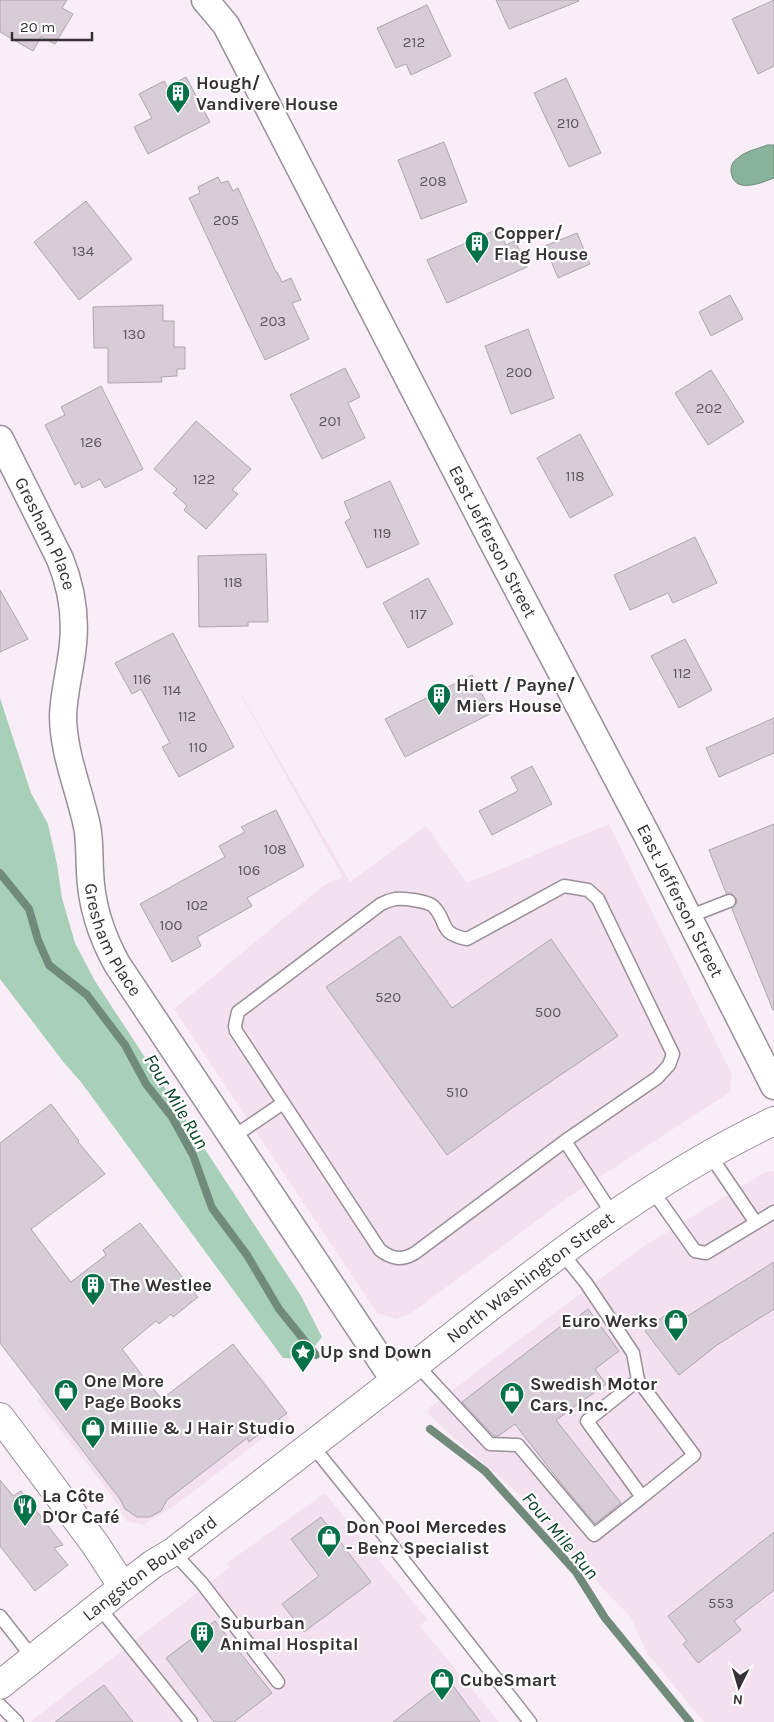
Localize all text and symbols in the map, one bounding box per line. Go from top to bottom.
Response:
scale bar [12,10,92,42]
text: 20 m [20,18,55,36]
house number: 212 [403,33,425,51]
place label: Hough/ Vandivere House [196,72,338,115]
building icon: Hough/ Vandivere House [165,80,191,114]
house number: 210 [557,114,579,132]
house number: 208 [420,172,446,190]
house number: 205 [213,211,239,229]
place label: Copper/ Flag House [494,222,588,265]
building icon: Copper/ Flag House [464,230,490,264]
house number: 134 [72,242,95,260]
house number: 203 [260,312,286,330]
house number: 130 [123,325,145,343]
house number: 200 [506,363,532,381]
house number: 202 [696,399,722,417]
house number: 201 [319,412,341,430]
house number: 126 [80,433,102,451]
street label: East Jefferson Street [444,461,542,622]
house number: 118 [565,467,585,485]
house number: 122 [193,470,215,488]
street label: Gresham Place [10,473,80,592]
house number: 119 [373,524,391,542]
house number: 118 [223,573,243,591]
house number: 117 [410,605,426,623]
house number: 112 [673,664,691,682]
house number: 116 [133,670,151,688]
place label: Hiett / Payne/ Miers House [456,674,575,717]
house number: 114 [163,681,182,699]
building icon: Hiett / Payne/ Miers House [426,682,452,716]
house number: 112 [178,707,196,725]
house number: 110 [189,738,208,756]
street label: East Jefferson Street [632,820,728,981]
house number: 108 [263,840,287,858]
house number: 106 [238,861,260,879]
street label: Gresham Place [80,882,146,1001]
house number: 102 [186,896,208,914]
house number: 100 [160,916,182,934]
house number: 520 [375,988,401,1006]
house number: 500 [535,1003,561,1021]
water label: Four Mile Run [139,1050,213,1153]
house number: 510 [446,1083,468,1101]
street label: North Washington Street [442,1207,618,1348]
building icon: The Westlee [80,1272,106,1306]
place label: The Westlee [110,1274,212,1296]
shop icon: Euro Werks [663,1308,689,1342]
place label: Euro Werks [561,1310,658,1332]
place icon: Up snd Down [290,1339,316,1373]
place label: Up snd Down [320,1341,432,1363]
place label: One More Page Books [84,1370,182,1413]
place label: Swedish Motor Cars, Inc. [530,1373,657,1416]
shop icon: One More Page Books [53,1378,79,1412]
shop icon: Swedish Motor Cars, Inc. [499,1381,525,1415]
shop icon: Millie & J Hair Studio [80,1415,106,1449]
place label: Millie & J Hair Studio [110,1417,295,1439]
place label: La Côte D'Or Café [42,1485,120,1528]
water label: Four Mile Run [517,1488,603,1584]
restaurant icon: La Côte D'Or Café [12,1493,38,1527]
street label: Langston Boulevard [78,1511,222,1626]
place label: Don Pool Mercedes - Benz Specialist [346,1516,507,1559]
shop icon: Don Pool Mercedes - Benz Specialist [316,1524,342,1558]
house number: 553 [708,1594,734,1612]
place label: Suburban Animal Hospital [220,1612,358,1655]
building icon: Suburban Animal Hospital [189,1620,215,1654]
north arrow [714,1662,764,1712]
shop icon: CubeSmart [429,1667,455,1701]
place label: CubeSmart [460,1669,557,1691]
text: N [732,1691,744,1708]

